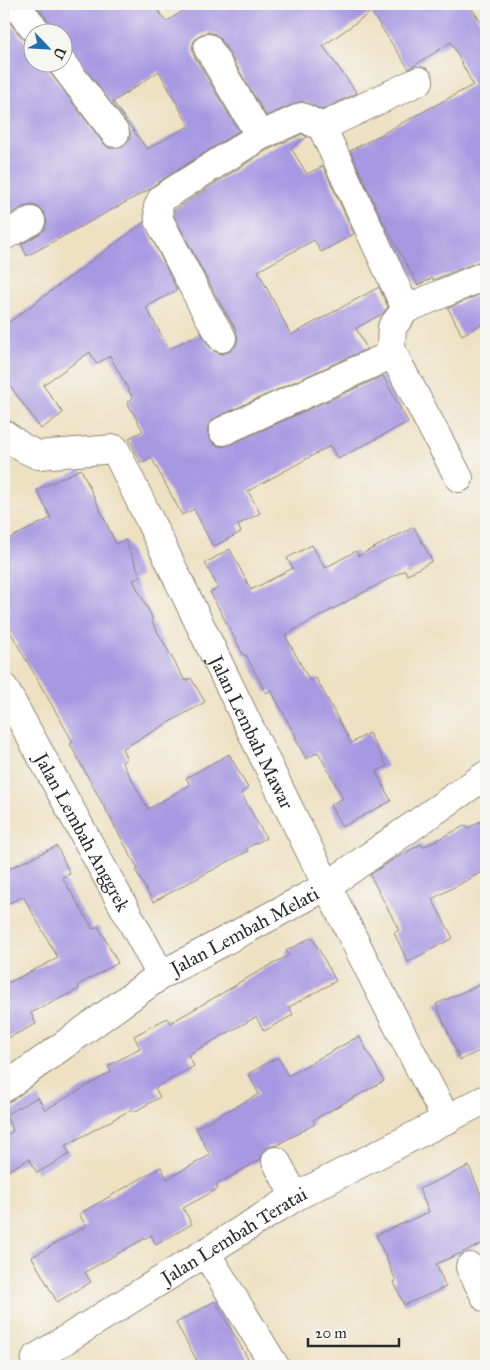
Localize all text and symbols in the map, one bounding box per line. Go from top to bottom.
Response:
north arrow [22,22,72,72]
text: U [49,45,69,63]
street label: Jalan Lembah Mawar [203,650,299,814]
street label: Jalan Lembah Anggrek [28,747,135,915]
street label: Jalan Lembah Melati [165,882,323,982]
street label: Jalan Lembah Teratai [155,1182,311,1291]
scale bar [308,1315,399,1347]
text: 20 m [315,1324,347,1342]

